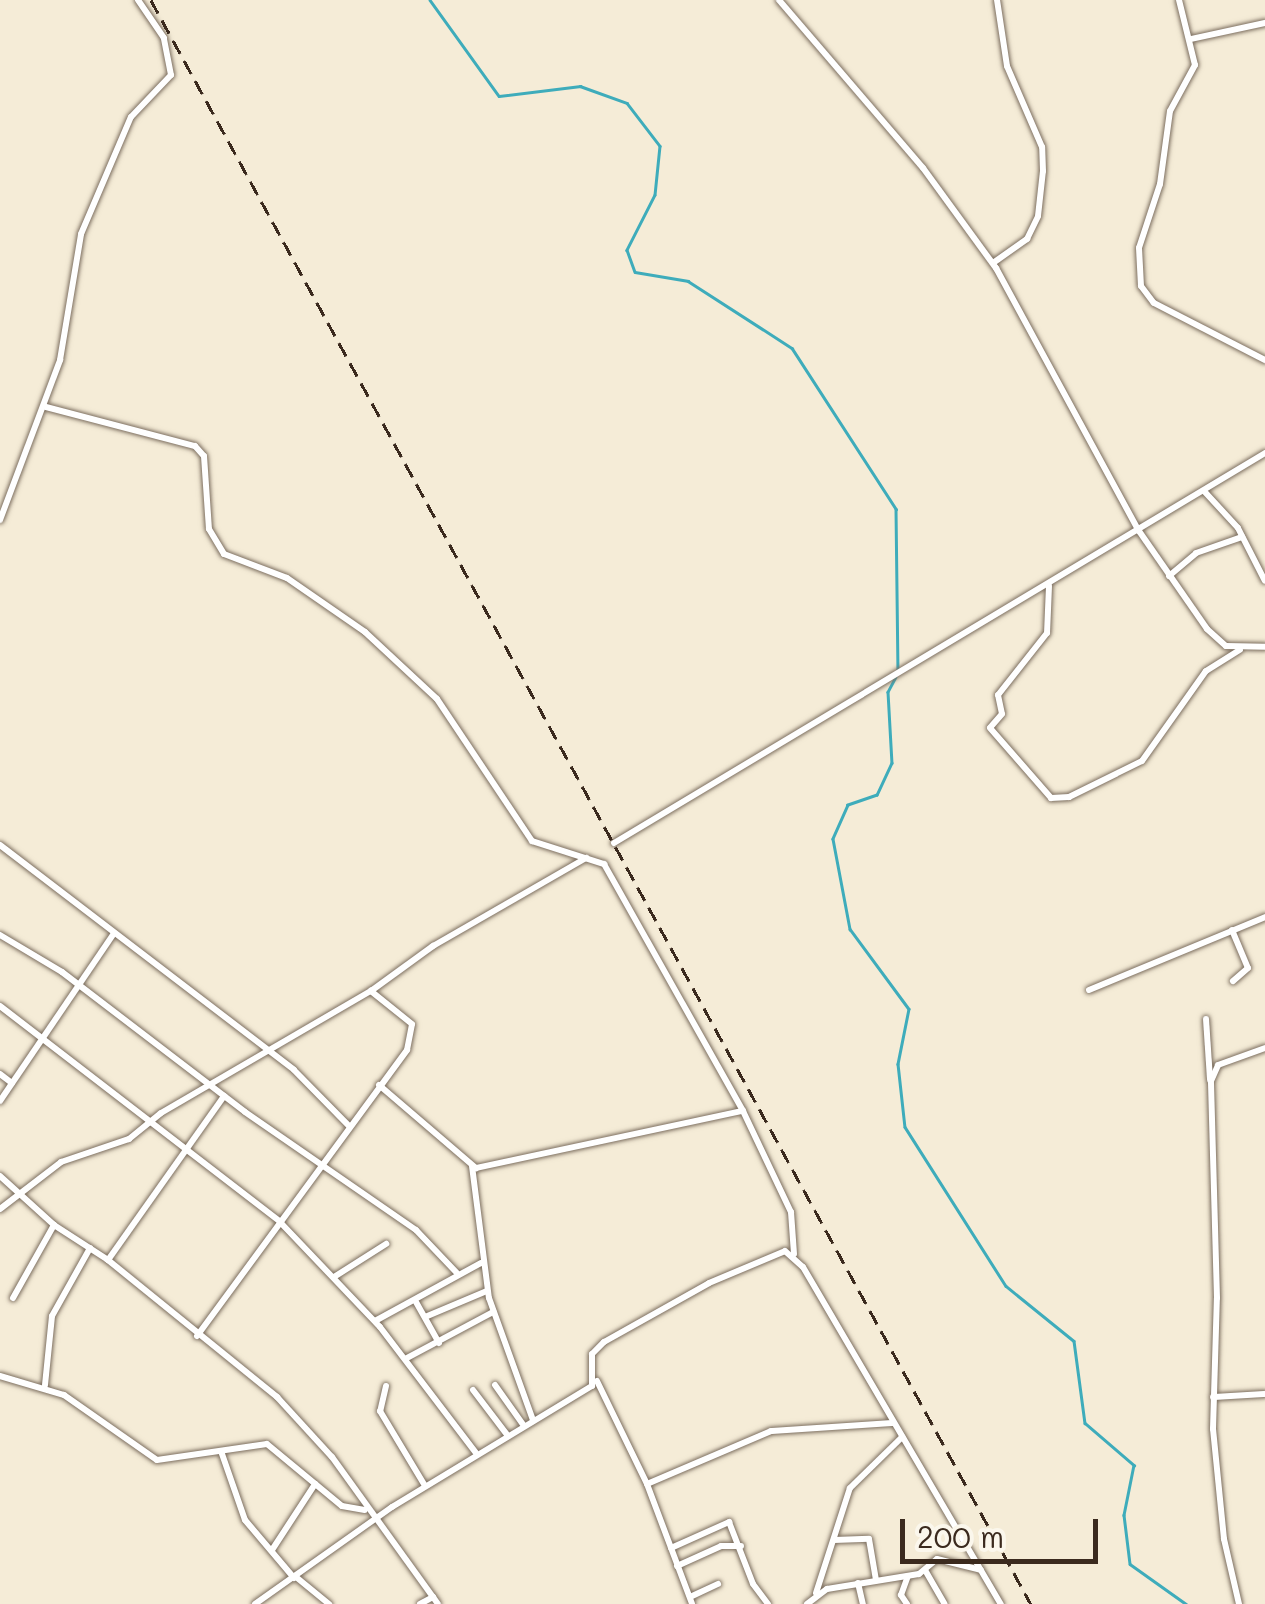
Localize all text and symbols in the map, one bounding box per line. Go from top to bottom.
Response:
scale bar [905,1499,1102,1561]
text: 200 m [917,1516,1004,1556]

